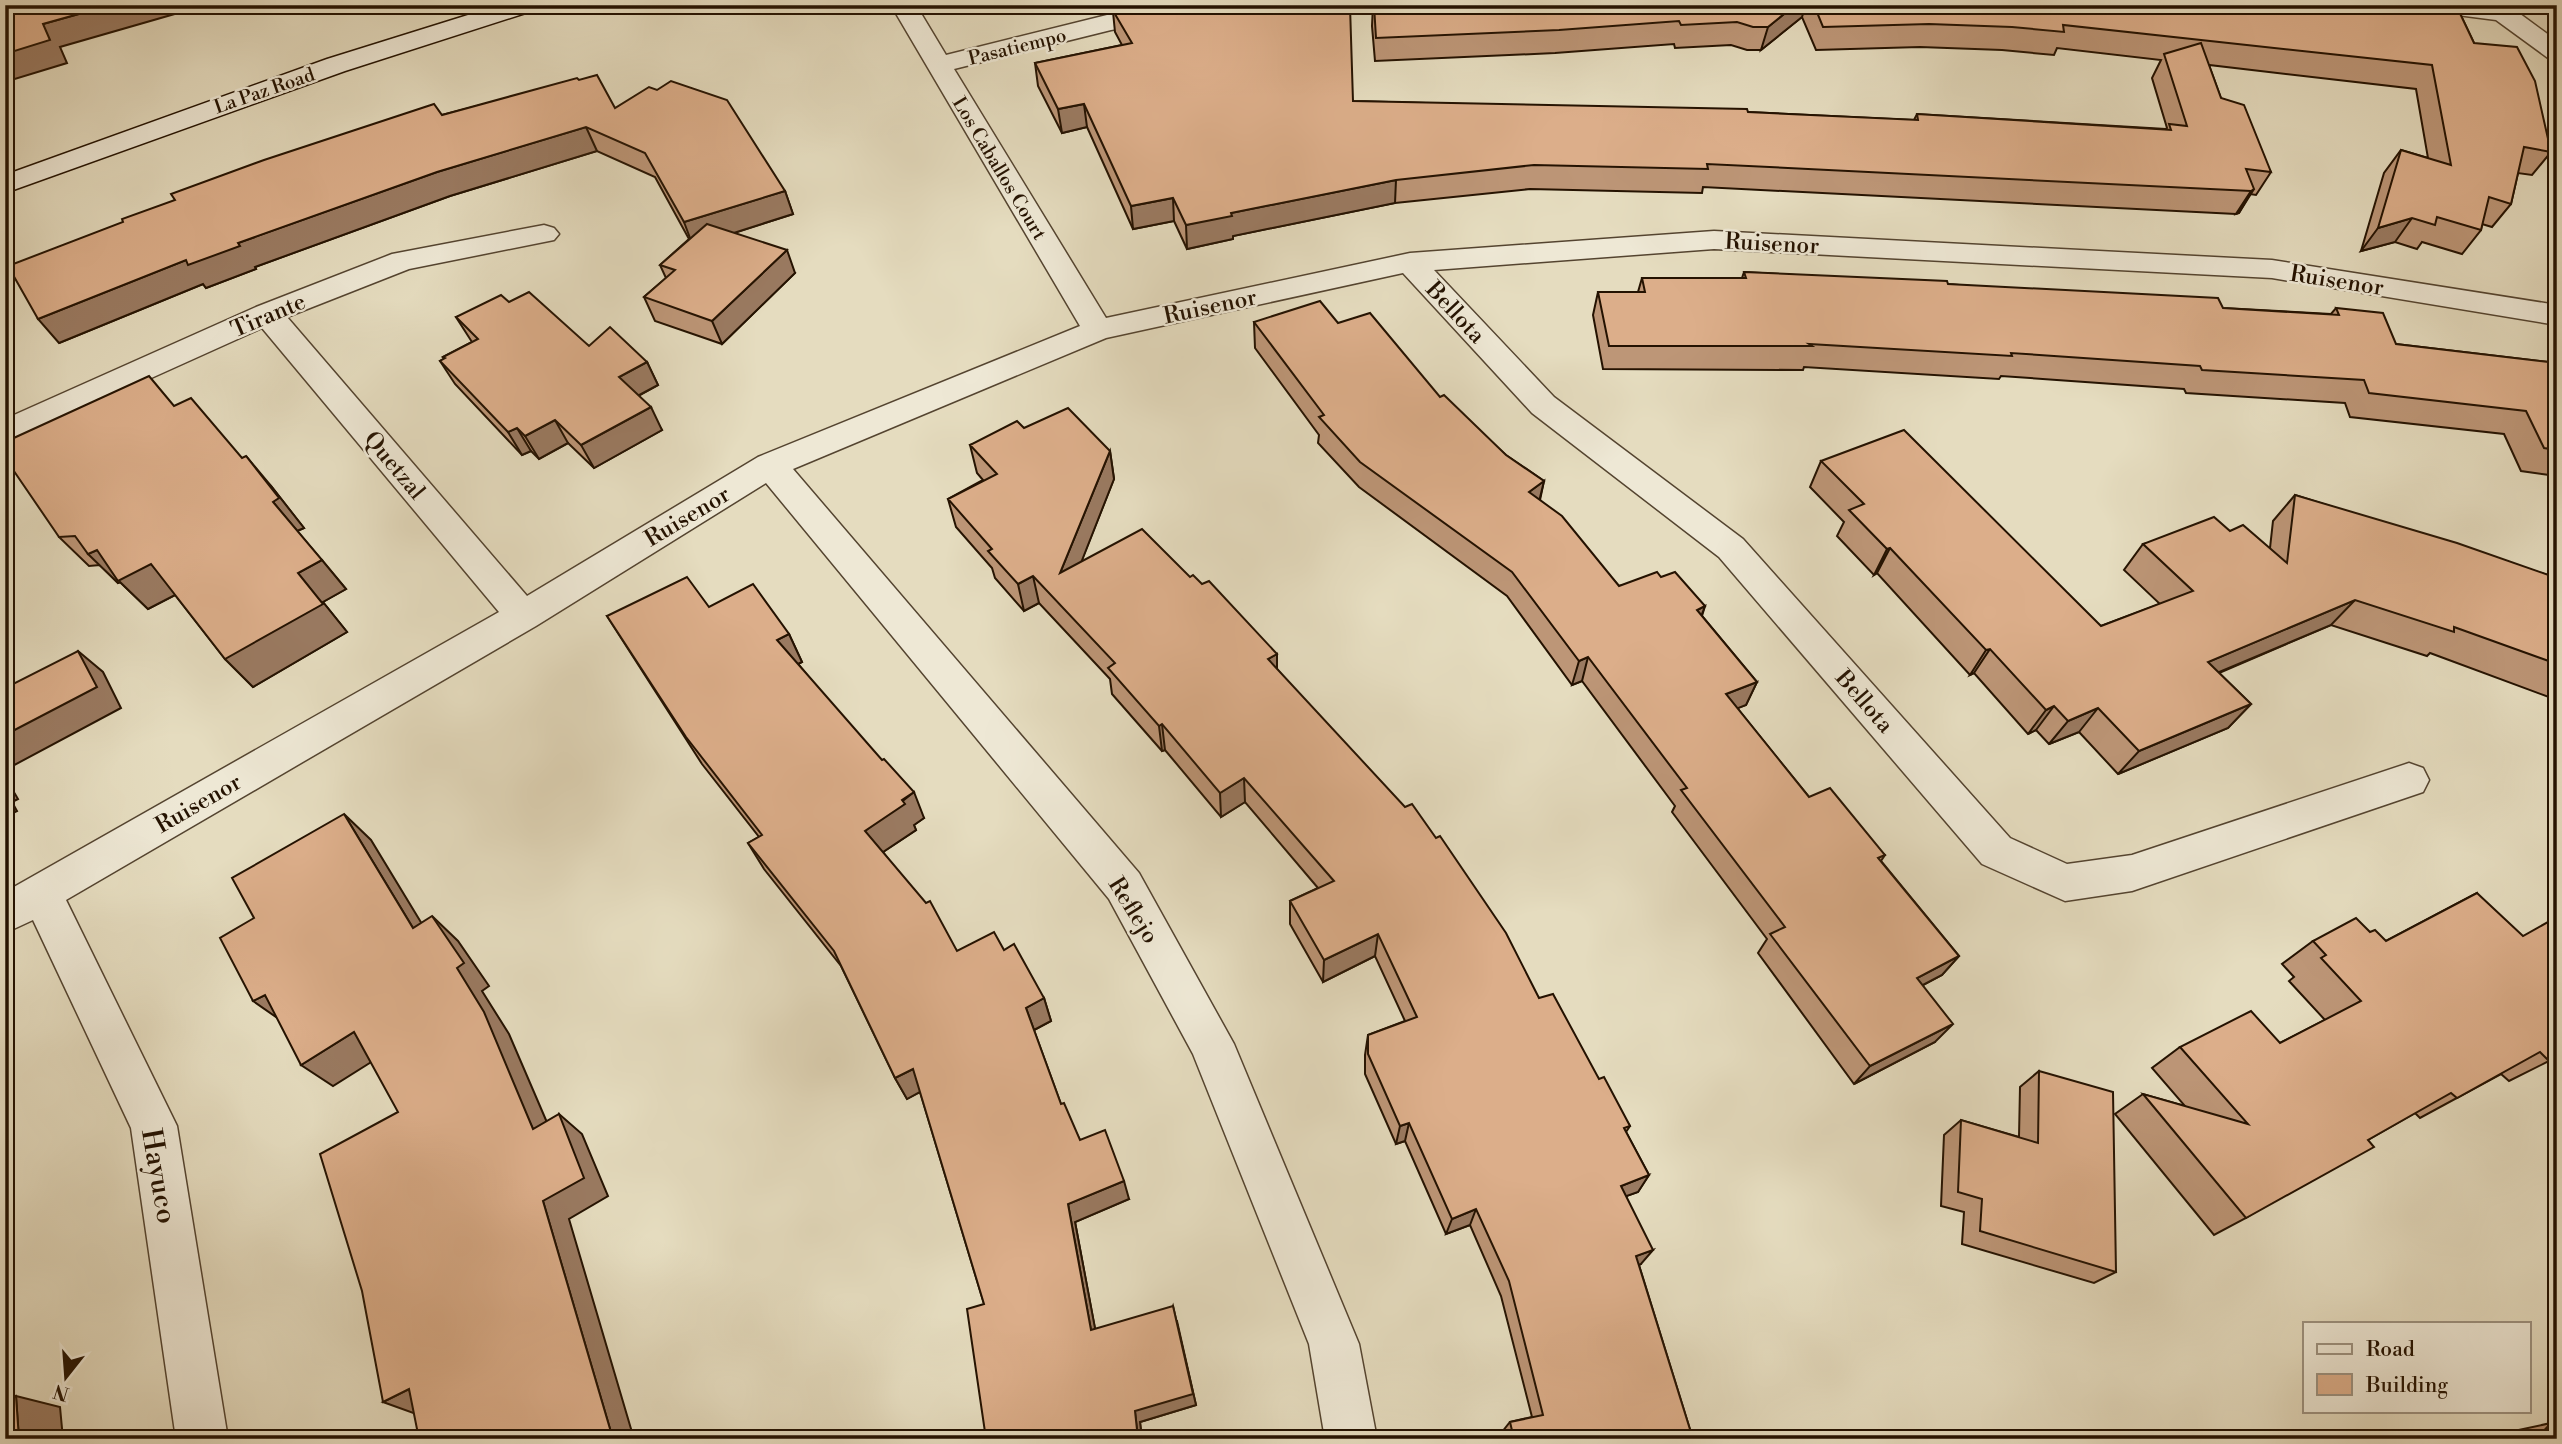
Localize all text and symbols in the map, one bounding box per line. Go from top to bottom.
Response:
street label: Pasatiempo [966,23,1069,71]
street label: La Paz Road [211,62,318,119]
street label: Los Caballos Court [947,93,1051,245]
street label: Ruisenor [1724,228,1820,260]
street label: Ruisenor [2288,260,2386,302]
street label: Bellota [1419,275,1491,350]
street label: Ruisenor [1161,283,1260,331]
street label: Tirante [227,288,310,344]
street label: Quetzal [358,426,431,506]
street label: Ruisenor [640,480,735,553]
street label: Bellota [1829,664,1899,739]
street label: Ruisenor [150,768,247,840]
street label: Reflejo [1102,872,1164,949]
street label: Hayuco [133,1126,184,1226]
legend [2303,1322,2530,1412]
text: Road [2366,1337,2415,1363]
north arrow [32,1342,102,1412]
text: Building [2365,1373,2448,1399]
text: N [51,1379,72,1406]

